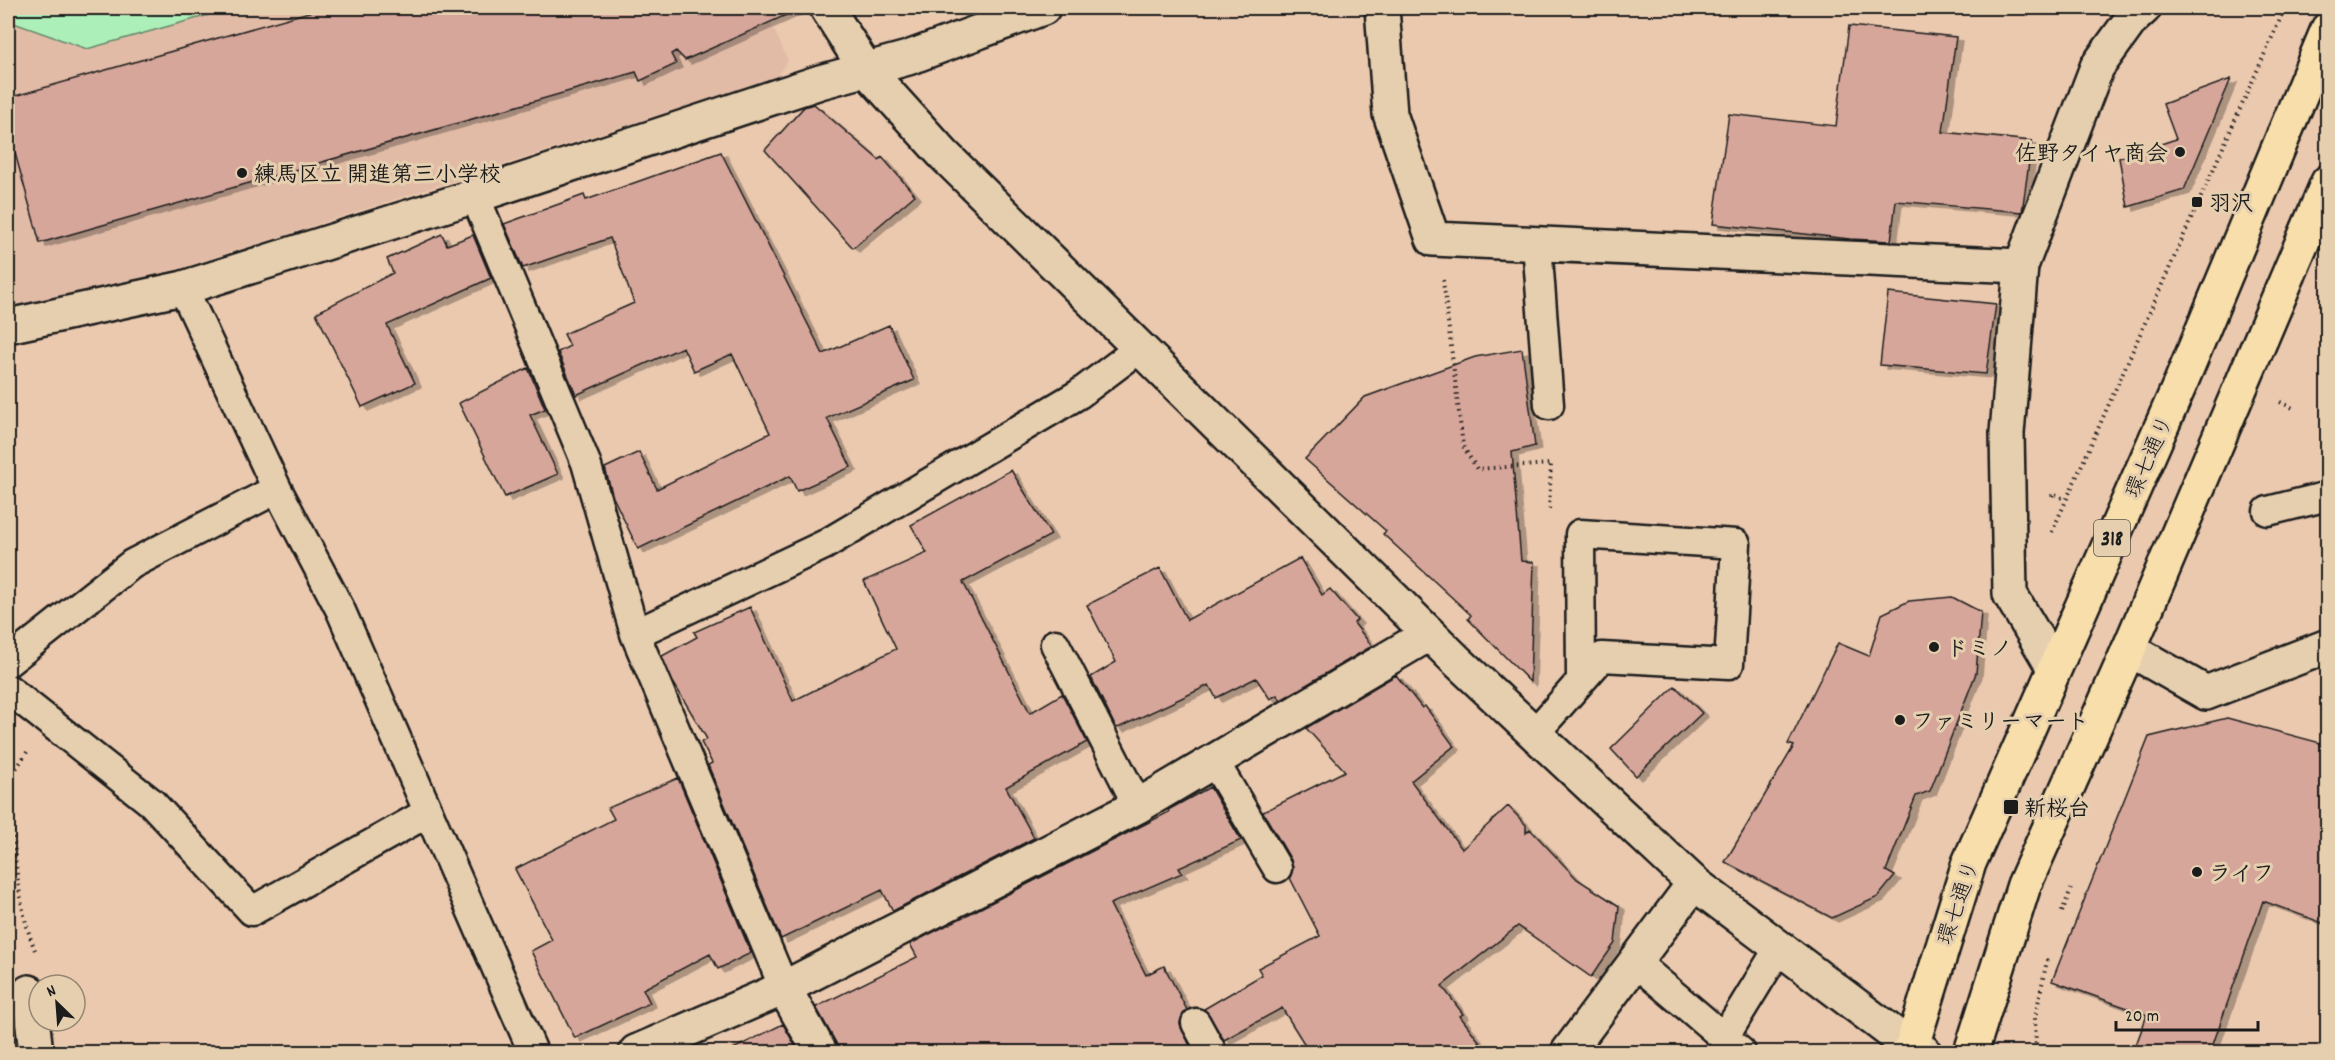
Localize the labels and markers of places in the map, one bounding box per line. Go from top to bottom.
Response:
place label: 佐野タイヤ商会 [2015,140,2168,171]
marker: 佐野タイヤ商会 [2173,145,2187,159]
place label: 練馬区立 開進第三小学校 [254,161,501,192]
marker: 練馬区立 開進第三小学校 [235,166,249,180]
place label: 羽沢 [2209,190,2253,221]
marker: 羽沢 [2190,195,2204,209]
place label: ドミノ [1946,635,2012,666]
marker: ドミノ [1927,640,1941,654]
place label: ファミリーマート [1912,708,2089,739]
marker: ファミリーマート [1893,713,1907,727]
place label: 新桜台 [2024,795,2090,826]
marker: 新桜台 [2002,798,2020,816]
place label: ライフ [2209,860,2275,891]
marker: ライフ [2190,865,2204,879]

